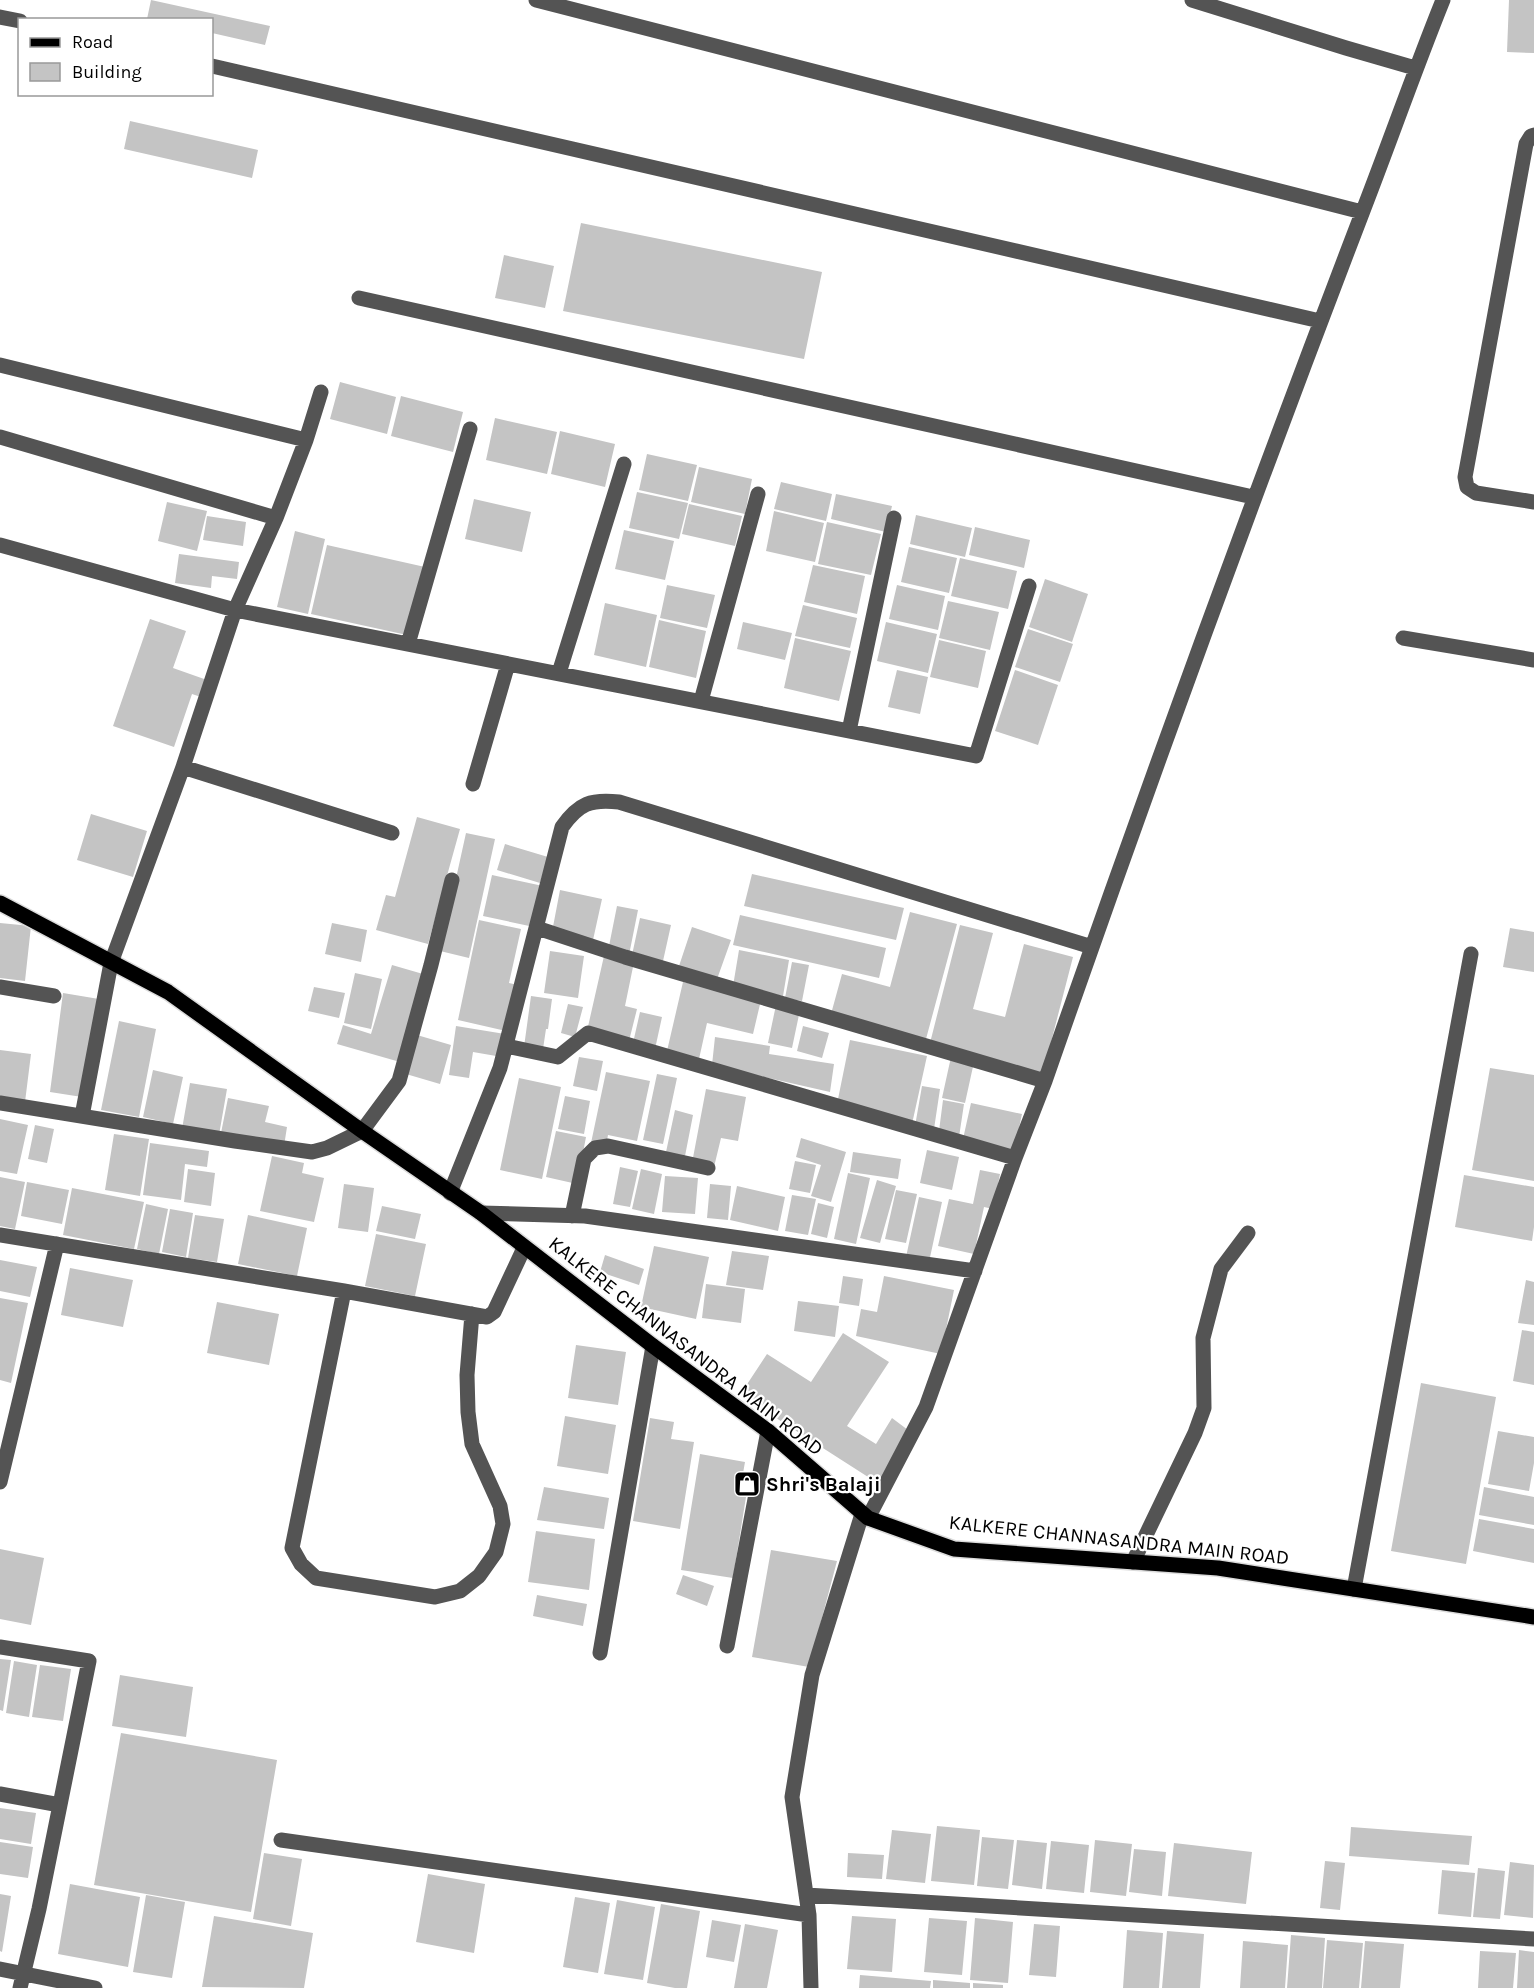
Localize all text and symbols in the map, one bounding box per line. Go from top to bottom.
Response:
legend [18,18,213,96]
text: Road [72,31,113,53]
text: Building [72,61,142,83]
street label: KALKERE CHANNASANDRA MAIN ROAD [544,1232,828,1460]
shop icon: Shri's Balaji [732,1469,762,1499]
place label: Shri's Balaji [766,1473,881,1496]
street label: KALKERE CHANNASANDRA MAIN ROAD [948,1511,1290,1569]

